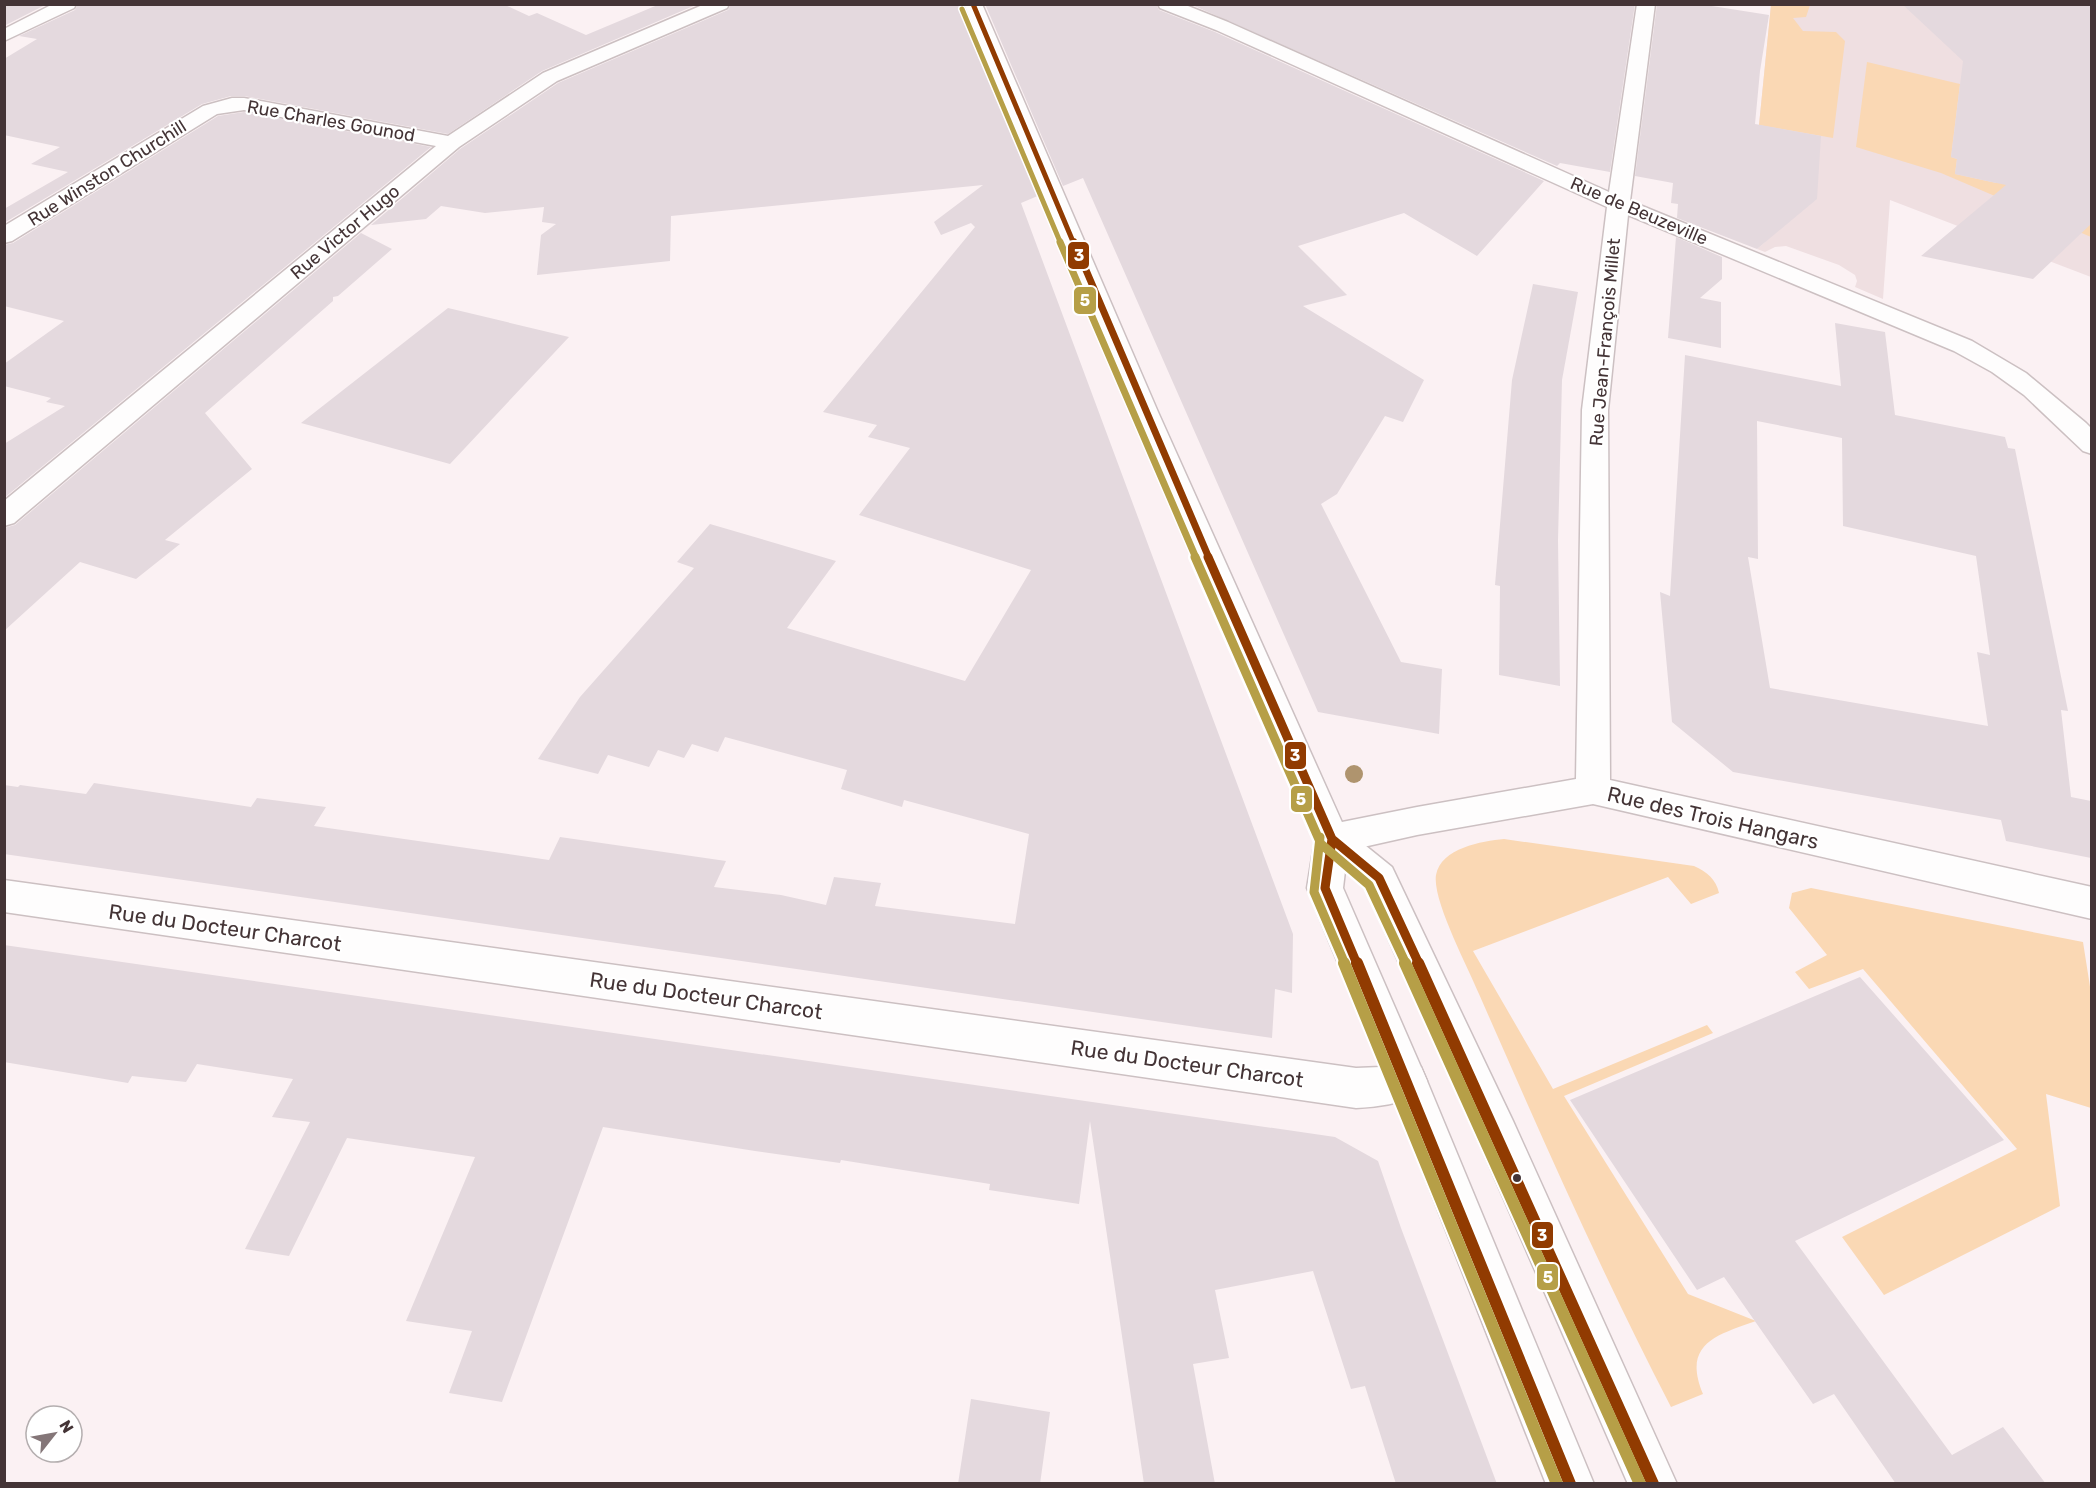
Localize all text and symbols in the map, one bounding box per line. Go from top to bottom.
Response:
street label: Rue Charles Gounod [245,95,417,147]
street label: Rue Winston Churchill [24,115,190,231]
street label: Rue de Beuzeville [1567,172,1711,250]
street label: Rue Victor Hugo [286,180,404,284]
street label: Rue Jean-François Millet [1585,237,1625,447]
line badge: 3 [1067,241,1090,270]
text: 3 [1074,246,1084,265]
line badge: 5 [1073,286,1097,315]
text: 5 [1080,291,1090,310]
line badge: 3 [1284,741,1307,770]
text: 3 [1290,746,1300,765]
street label: Rue des Trois Hangars [1605,781,1821,854]
line badge: 5 [1290,785,1313,813]
text: 5 [1296,790,1306,809]
street label: Rue du Docteur Charcot [107,899,343,956]
street label: Rue du Docteur Charcot [588,967,824,1024]
street label: Rue du Docteur Charcot [1069,1035,1305,1092]
unlabelled marker [1511,1172,1523,1184]
line badge: 3 [1531,1221,1554,1249]
text: 3 [1537,1226,1547,1245]
line badge: 5 [1536,1263,1559,1291]
text: 5 [1543,1268,1553,1287]
north arrow [24,1404,84,1464]
text: N [55,1417,78,1436]

